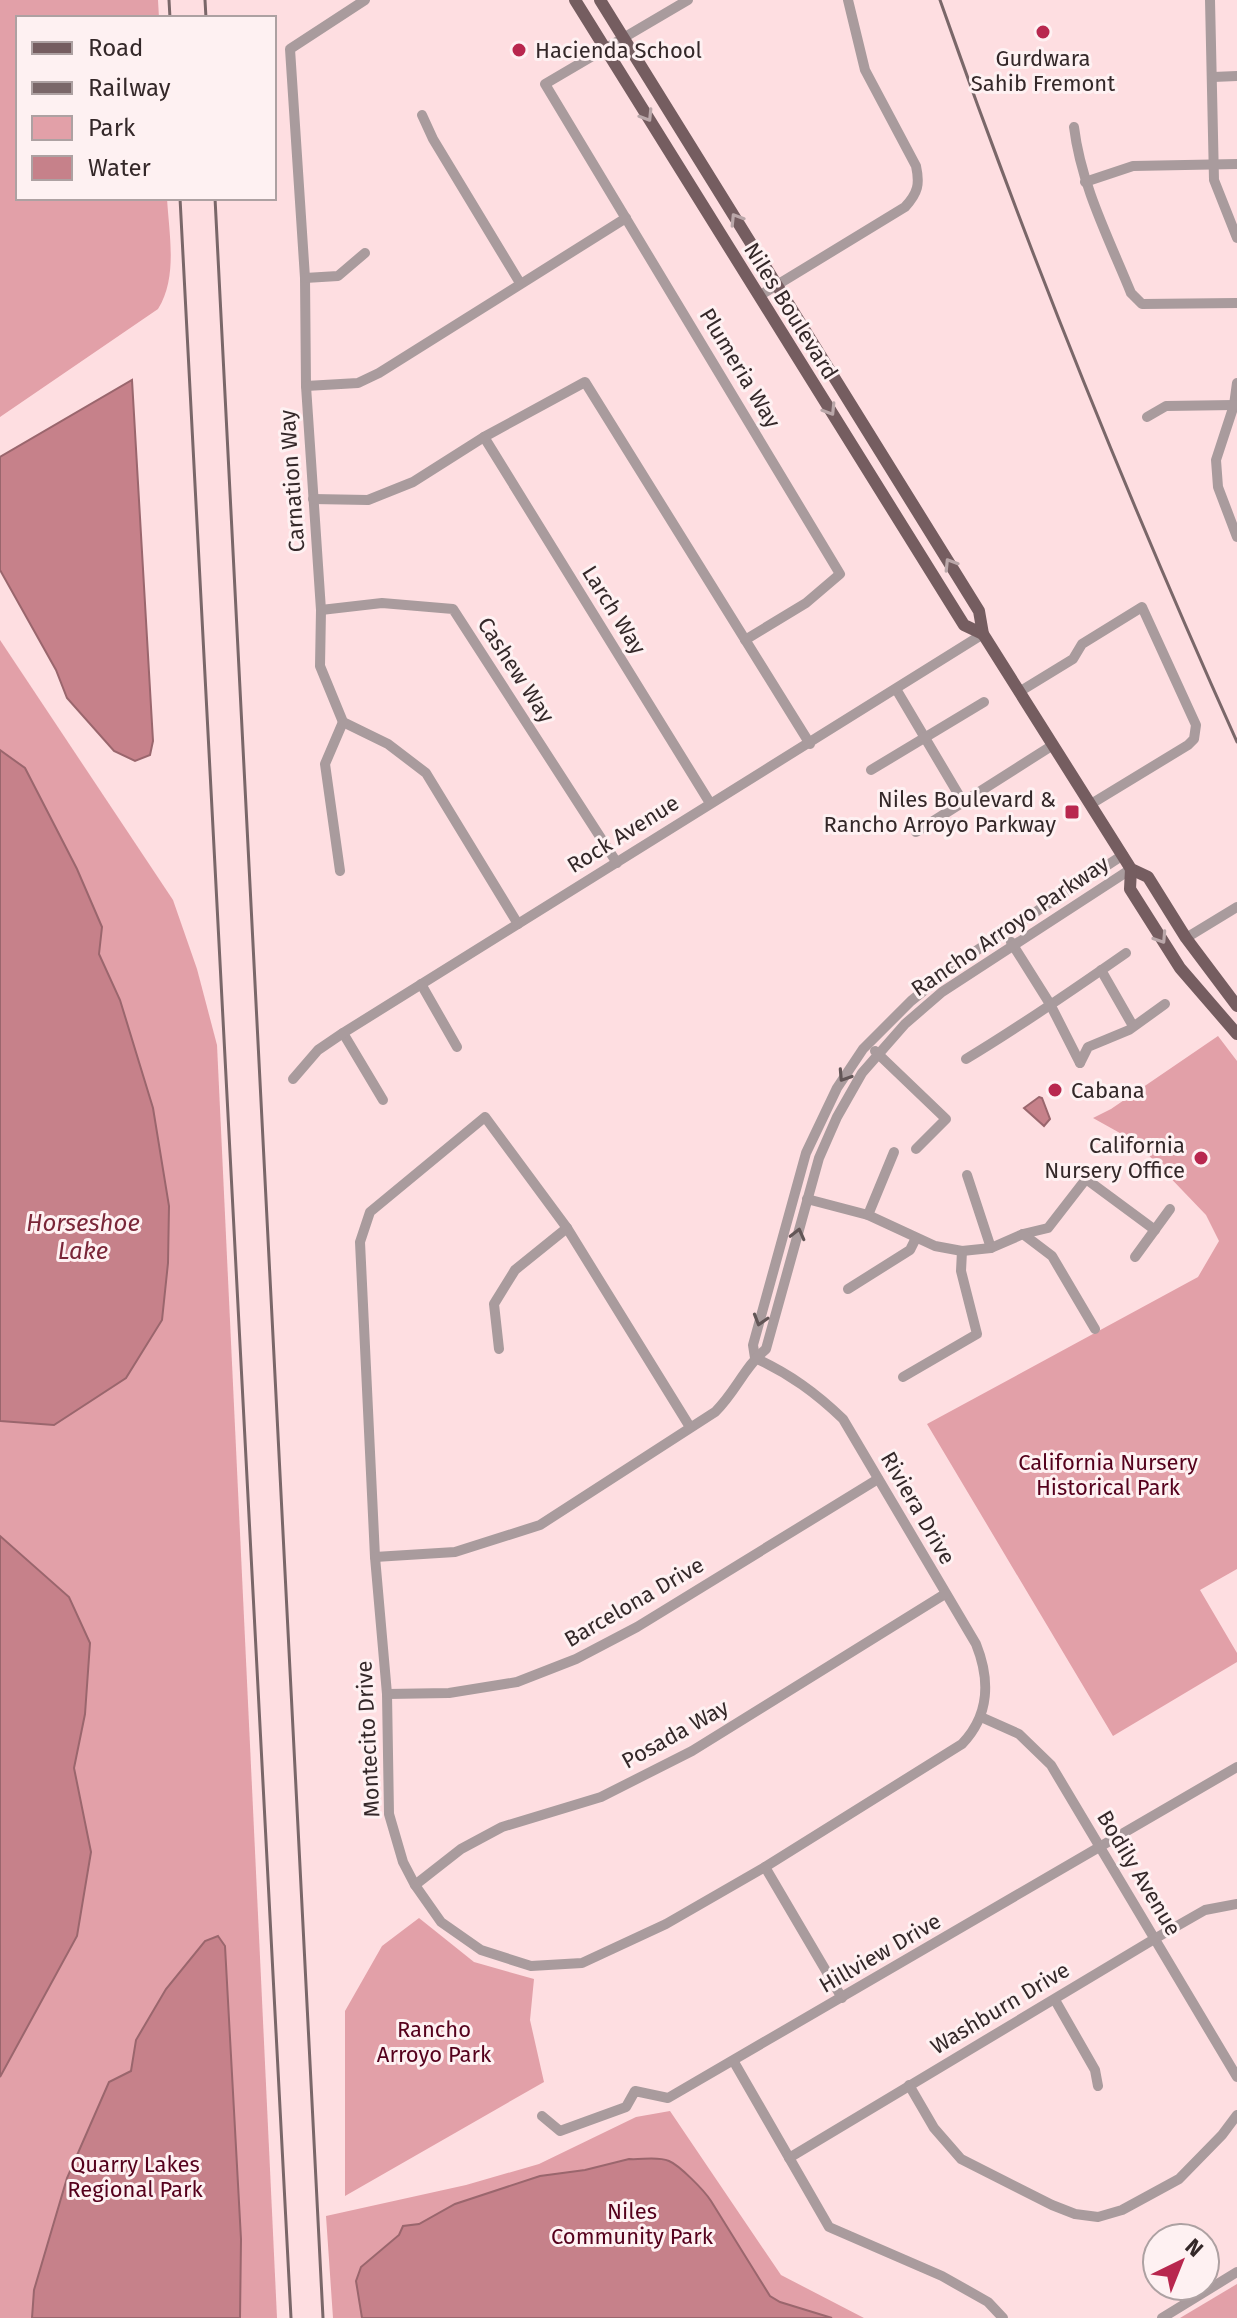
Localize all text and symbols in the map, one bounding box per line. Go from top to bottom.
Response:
legend [16,16,276,200]
marker: Gurdwara Sahib Fremont [1034,23,1052,41]
text: Road [88,34,143,62]
place label: Hacienda School [535,37,702,64]
marker: Hacienda School [510,41,528,59]
place label: Gurdwara Sahib Fremont [971,45,1115,97]
text: Railway [88,74,171,102]
one-way arrow [637,107,653,122]
text: Park [88,114,136,142]
text: Water [88,154,152,182]
one-way arrow [730,213,745,228]
street label: Niles Boulevard [738,238,844,384]
street label: Plumeria Way [694,303,786,433]
one-way arrow [820,401,835,416]
street label: Carnation Way [274,409,310,553]
one-way arrow [945,558,960,573]
street label: Larch Way [576,561,652,660]
street label: Cashew Way [472,612,560,728]
place label: Niles Boulevard & Rancho Arroyo Parkway [824,786,1056,838]
street label: Rock Avenue [562,789,684,879]
marker: Niles Boulevard & Rancho Arroyo Parkway [1063,803,1081,821]
street label: Rancho Arroyo Parkway [906,850,1114,1002]
one-way arrow [1151,929,1166,943]
one-way arrow [839,1067,854,1082]
place label: Cabana [1071,1077,1145,1104]
marker: Cabana [1046,1081,1064,1099]
place label: California Nursery Office [1044,1132,1185,1184]
marker: California Nursery Office [1192,1149,1210,1167]
water label: Horseshoe Lake [26,1209,140,1265]
one-way arrow [788,1228,805,1241]
one-way arrow [753,1313,769,1327]
street label: Riviera Drive [875,1447,961,1569]
park label: California Nursery Historical Park [1018,1449,1198,1501]
street label: Barcelona Drive [559,1551,709,1653]
street label: Montecito Drive [350,1660,386,1818]
street label: Posada Way [617,1694,733,1774]
street label: Bodily Avenue [1091,1805,1187,1941]
street label: Hillview Drive [814,1907,946,1999]
street label: Washburn Drive [926,1956,1074,2060]
park label: Rancho Arroyo Park [377,2016,492,2068]
park label: Quarry Lakes Regional Park [67,2151,204,2203]
park label: Niles Community Park [551,2198,714,2250]
north arrow [1141,2222,1221,2302]
text: N [1180,2233,1209,2263]

